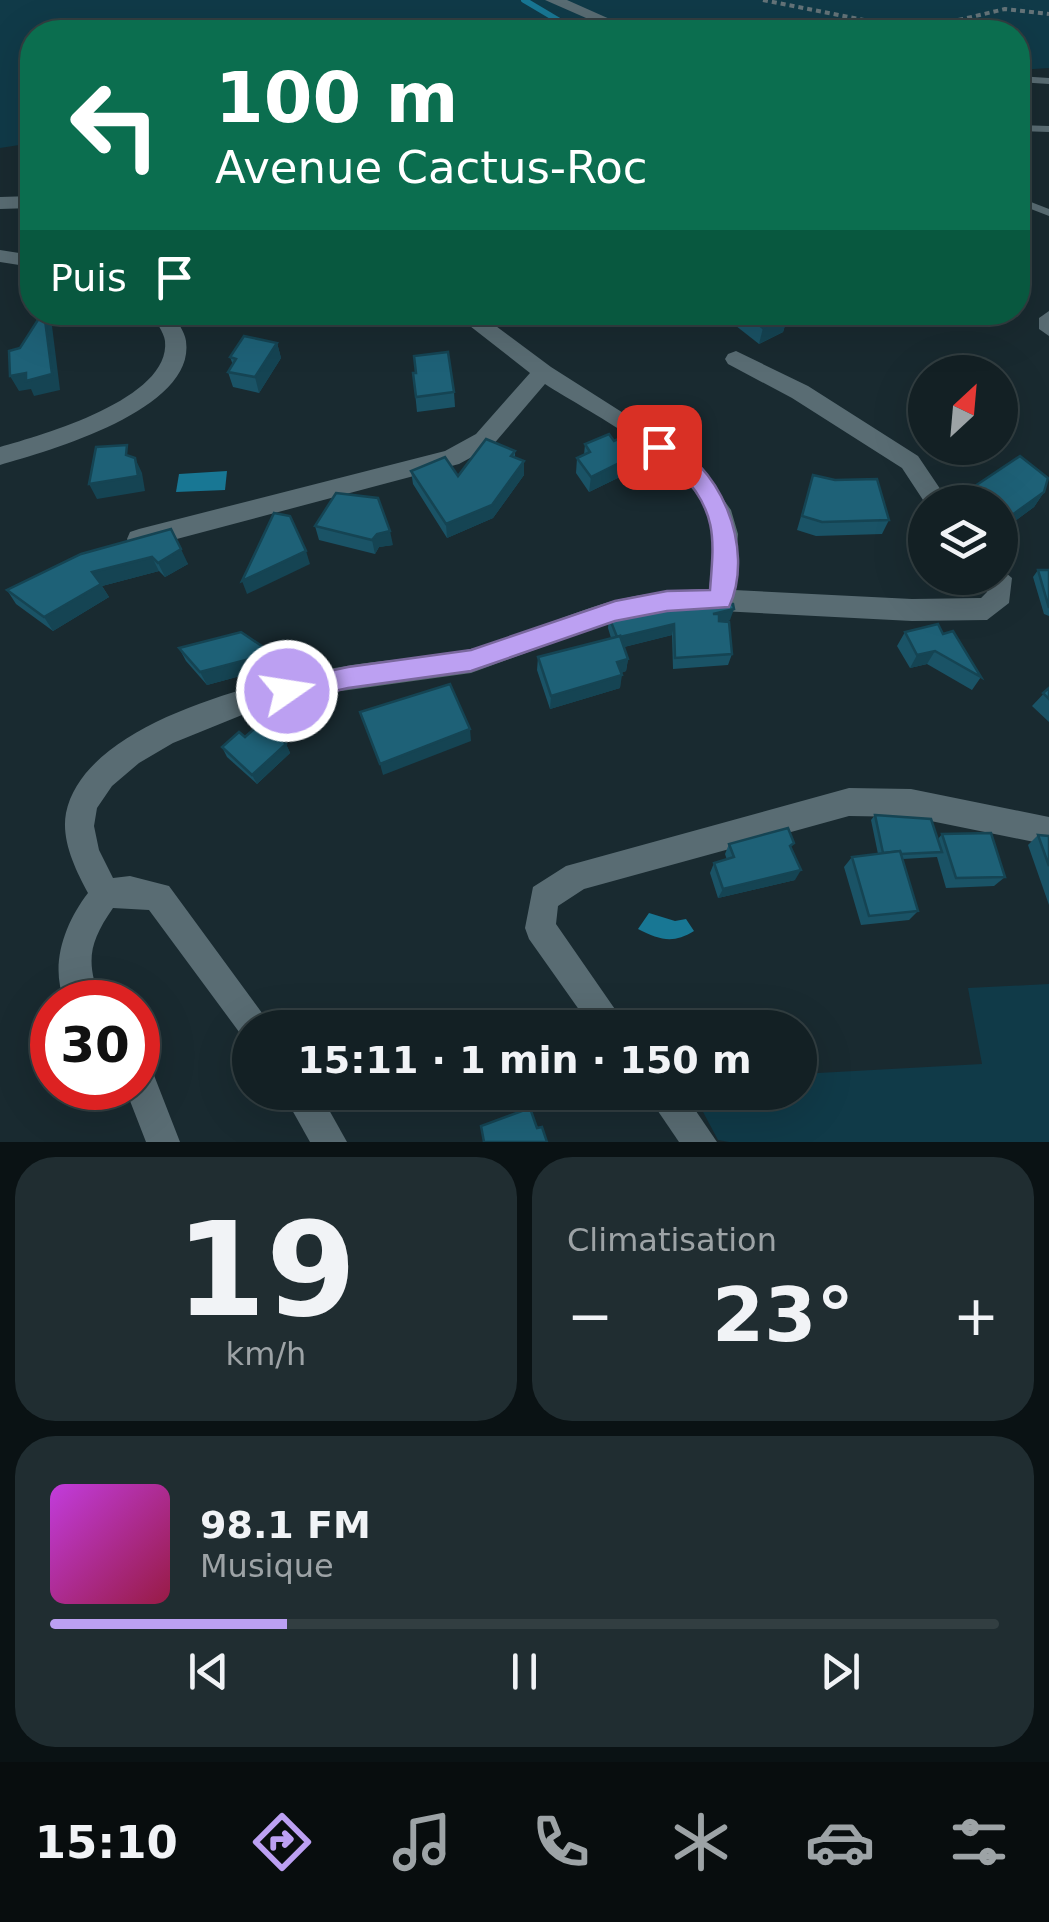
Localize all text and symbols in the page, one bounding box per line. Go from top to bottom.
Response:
text: 100 m [215,57,458,139]
icon: left [50,60,180,190]
text: Avenue Cactus-Roc [215,141,648,194]
icon: arrive [147,250,202,305]
text: Puis [50,256,127,300]
north arrow [908,355,1018,465]
map controls [908,355,1018,595]
pin [617,405,702,490]
icon: arrive [632,420,687,475]
button: layers [908,485,1018,595]
position arrow [235,639,339,743]
speed limit sign: 30 [30,980,160,1110]
text: 15:11 · 1 min · 150 m [297,1038,752,1082]
text: 19 [176,1194,356,1346]
text: Climatisation [567,1221,777,1259]
text: 23° [712,1271,854,1359]
text: − [567,1284,613,1348]
text: + [953,1284,999,1348]
text: km/h [226,1335,306,1373]
text: 98.1 FM [200,1503,371,1547]
text: Musique [200,1547,334,1585]
icon: previous [181,1644,236,1699]
icon: pause [497,1644,552,1699]
icon: next [813,1644,868,1699]
icon: directions [247,1807,317,1877]
icon: music [387,1807,457,1877]
icon: phone [526,1807,596,1877]
icon: climate [666,1807,736,1877]
icon: car [805,1807,875,1877]
icon: filters [944,1807,1014,1877]
text: 15:10 [35,1816,178,1869]

